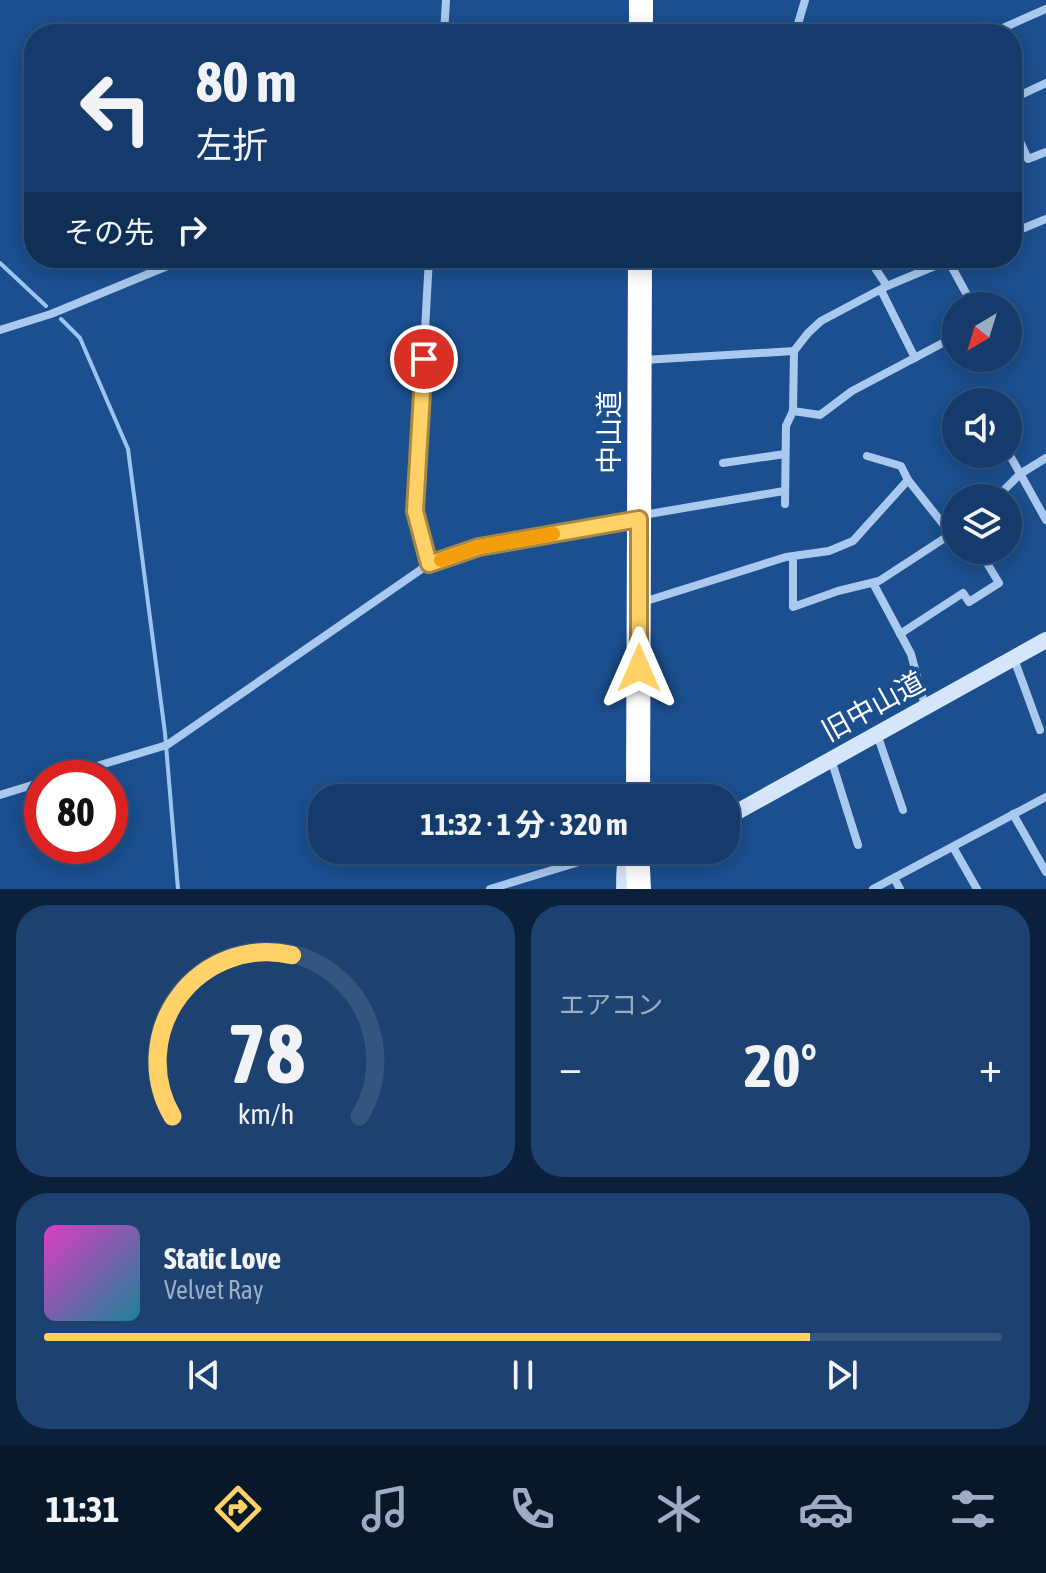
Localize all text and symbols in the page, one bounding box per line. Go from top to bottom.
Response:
text: 80 m [196,50,297,114]
icon: left [64,56,168,160]
text: 左折 [196,124,268,166]
icon: right [170,208,214,252]
text: その先 [64,215,154,249]
north arrow [942,292,1022,372]
map controls [942,292,1022,564]
pin [390,325,458,393]
icon: arrive [402,337,446,381]
button: sound [942,388,1022,468]
street label: 中山道 [593,390,625,474]
button: layers [942,484,1022,564]
position arrow [597,626,681,710]
street label: 旧中山道 [816,665,930,747]
speed limit sign: 80 [24,760,128,864]
text: 11:32 · 1 分 · 320 m [420,807,628,841]
text: エアコン [559,990,663,1020]
text: 78 [226,1005,305,1101]
text: 20° [744,1031,817,1100]
text: − [559,1041,582,1091]
text: + [979,1041,1002,1091]
text: km/h [237,1097,294,1130]
text: Static Love [164,1241,281,1275]
text: Velvet Ray [164,1275,264,1305]
icon: previous [182,1353,226,1397]
icon: pause [501,1353,545,1397]
icon: next [820,1353,864,1397]
icon: directions [210,1481,266,1537]
icon: music [357,1481,413,1537]
icon: phone [504,1481,560,1537]
icon: climate [651,1481,707,1537]
icon: car [798,1481,854,1537]
icon: filters [945,1481,1001,1537]
text: 11:31 [45,1488,120,1530]

